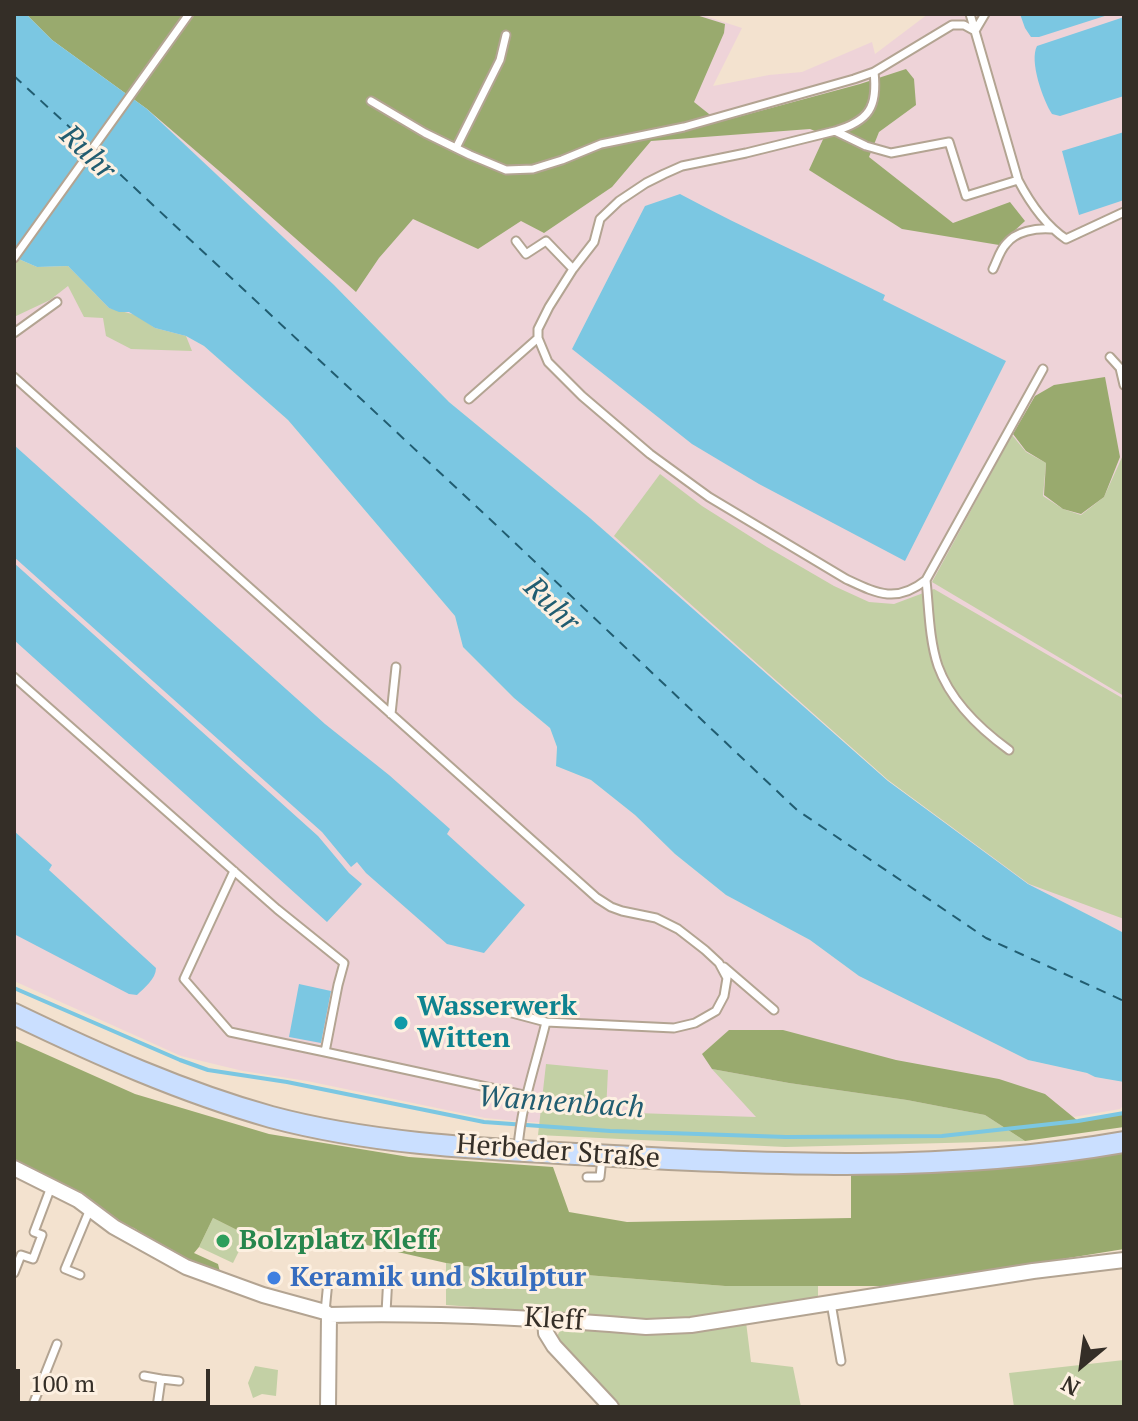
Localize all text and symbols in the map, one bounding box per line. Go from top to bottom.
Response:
water label: Ruhr [52,118,122,188]
water label: Ruhr [516,570,586,640]
place label: Wasserwerk Witten [417,990,577,1056]
marker: Wasserwerk Witten [392,1014,410,1032]
water label: Wannenbach [477,1079,645,1127]
street label: Herbeder Straße [455,1128,661,1176]
place label: Bolzplatz Kleff [239,1224,438,1258]
marker: Bolzplatz Kleff [214,1232,232,1250]
place label: Keramik und Skulptur [290,1261,586,1295]
marker: Keramik und Skulptur [265,1269,283,1287]
street label: Kleff [523,1301,585,1339]
north arrow [1042,1325,1122,1405]
scale bar [20,1353,214,1403]
text: 100 m [30,1367,95,1399]
text: N [1056,1370,1084,1403]

